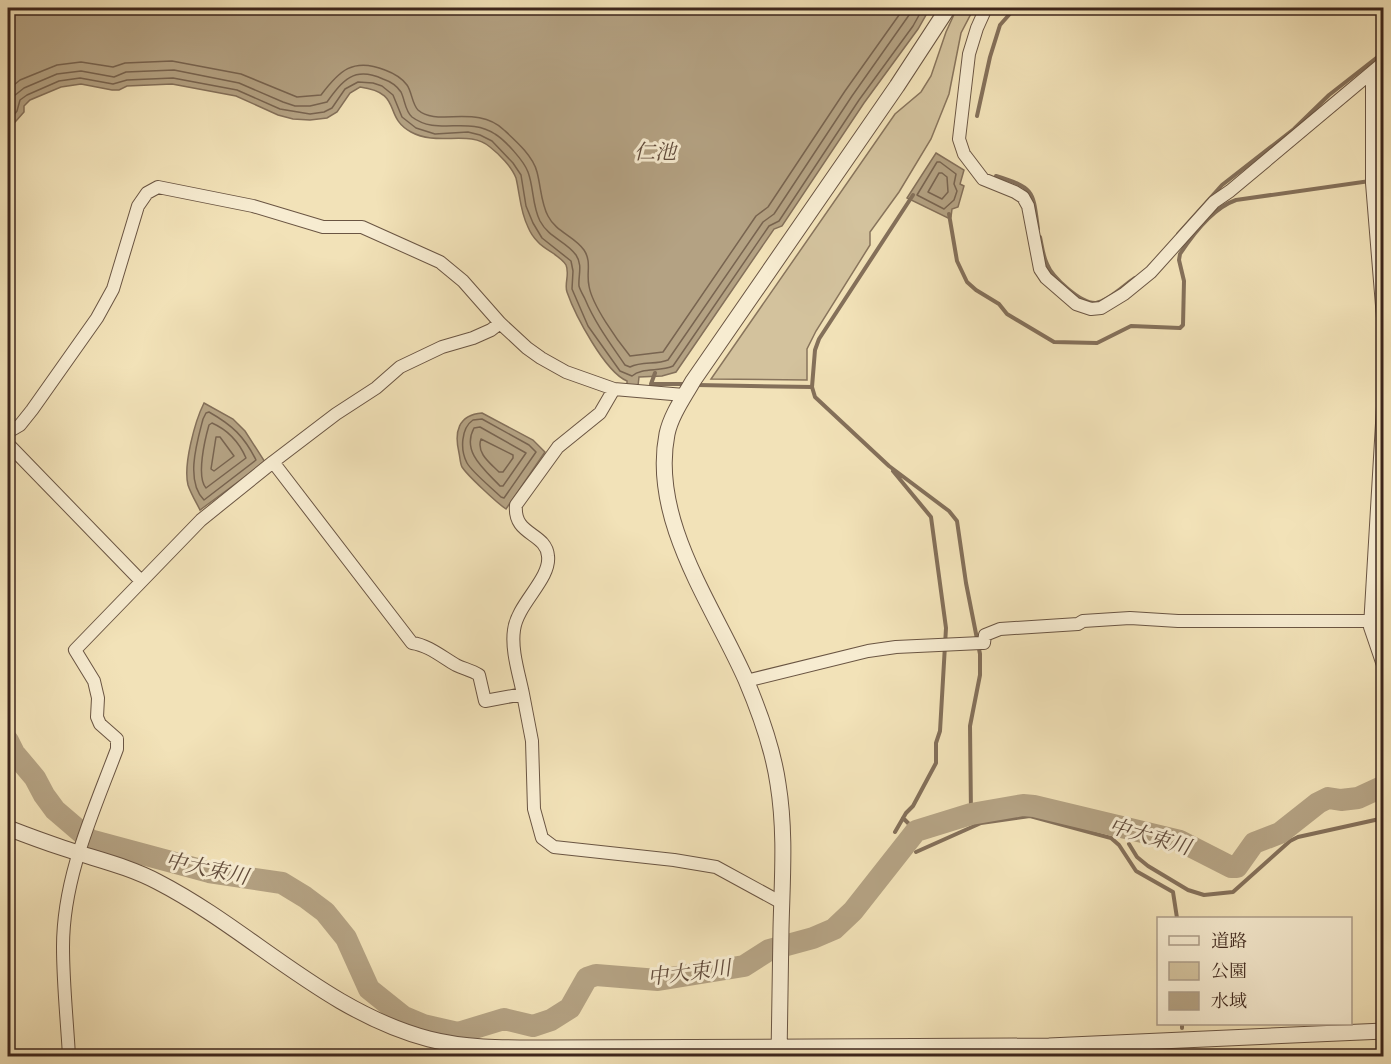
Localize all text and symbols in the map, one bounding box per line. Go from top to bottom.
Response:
water label: 仁池 [634,138,678,165]
water label: 中大束川 [1106,811,1196,861]
water label: 中大束川 [163,846,253,890]
legend [1157,917,1352,1025]
text: 道路 [1211,929,1247,952]
water label: 中大束川 [646,953,734,991]
text: 公園 [1211,959,1247,982]
text: 水域 [1211,989,1247,1012]

